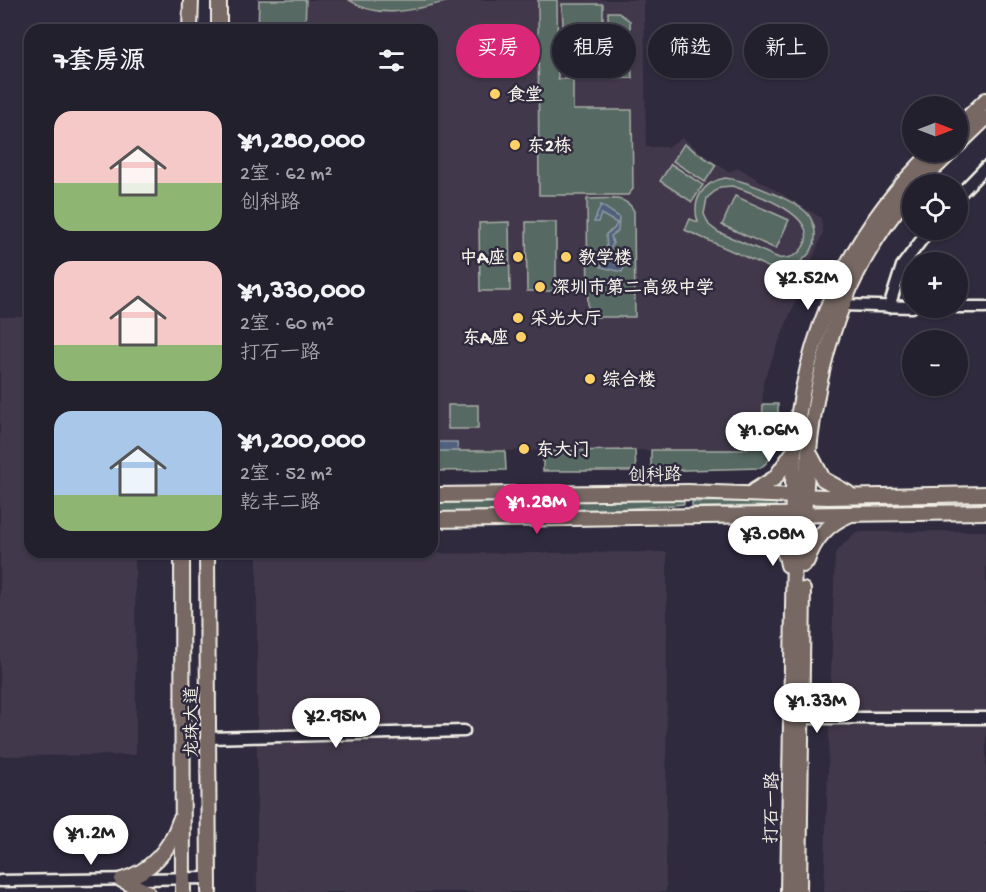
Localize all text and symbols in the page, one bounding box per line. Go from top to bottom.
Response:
chip: 买房 [456,24,540,78]
chip: 租房 [552,24,636,78]
chip: 筛选 [648,24,732,78]
chip: 新上 [744,24,828,78]
icon: filters [375,44,408,77]
text: 7套房源 [54,48,146,79]
place label: 食堂 [507,85,543,107]
marker: 食堂 [488,87,502,101]
north arrow [902,96,968,162]
map controls [902,96,968,396]
text: ¥1,280,000 [240,127,365,158]
icon: home [102,135,174,207]
place label: 东2栋 [527,136,572,158]
marker: 东2栋 [508,138,522,152]
text: 2室 · 62 m² [240,164,332,187]
button: locate [902,174,968,240]
text: 创科路 [240,193,300,216]
place label: 中A座 [459,248,506,270]
place label: 教学楼 [578,248,632,270]
marker: 中A座 [511,250,525,264]
marker: 教学楼 [559,250,573,264]
button: + [902,252,968,318]
pin: ¥2.52M [759,260,857,311]
text: ¥2.52M [778,268,838,291]
text: ¥1,330,000 [240,277,365,308]
place label: 深圳市第二高级中学 [552,277,714,300]
marker: 深圳市第二高级中学 [533,280,547,294]
icon: home [102,285,174,357]
place label: 采光大厅 [530,309,602,331]
marker: 采光大厅 [511,311,525,325]
text: 2室 · 60 m² [240,314,334,337]
place label: 东A座 [462,328,509,350]
marker: 东A座 [514,330,528,344]
button: − [902,330,968,396]
text: 打石一路 [240,343,320,366]
place label: 综合楼 [602,370,656,392]
marker: 综合楼 [583,372,597,386]
pin: ¥1.06M [720,412,818,463]
text: ¥1.06M [739,420,799,443]
text: ¥1,200,000 [240,427,365,458]
icon: home [102,435,174,507]
place label: 东大门 [536,440,590,462]
marker: 东大门 [517,442,531,456]
text: 2室 · 52 m² [240,464,333,487]
street label: 创科路 [628,465,682,487]
pin: ¥1.28M [488,484,586,535]
text: ¥1.28M [508,492,566,515]
text: 乾丰二路 [240,493,320,516]
pin: ¥3.08M [724,516,822,567]
text: ¥3.08M [742,524,804,547]
pin: ¥1.33M [768,683,866,734]
street label: 龙珠大道 [182,686,204,758]
text: ¥1.33M [788,691,846,714]
pin: ¥2.95M [287,698,385,749]
text: ¥2.95M [306,706,366,729]
street label: 打石一路 [761,772,785,844]
pin: ¥1.2M [49,815,133,866]
text: ¥1.2M [67,823,115,846]

